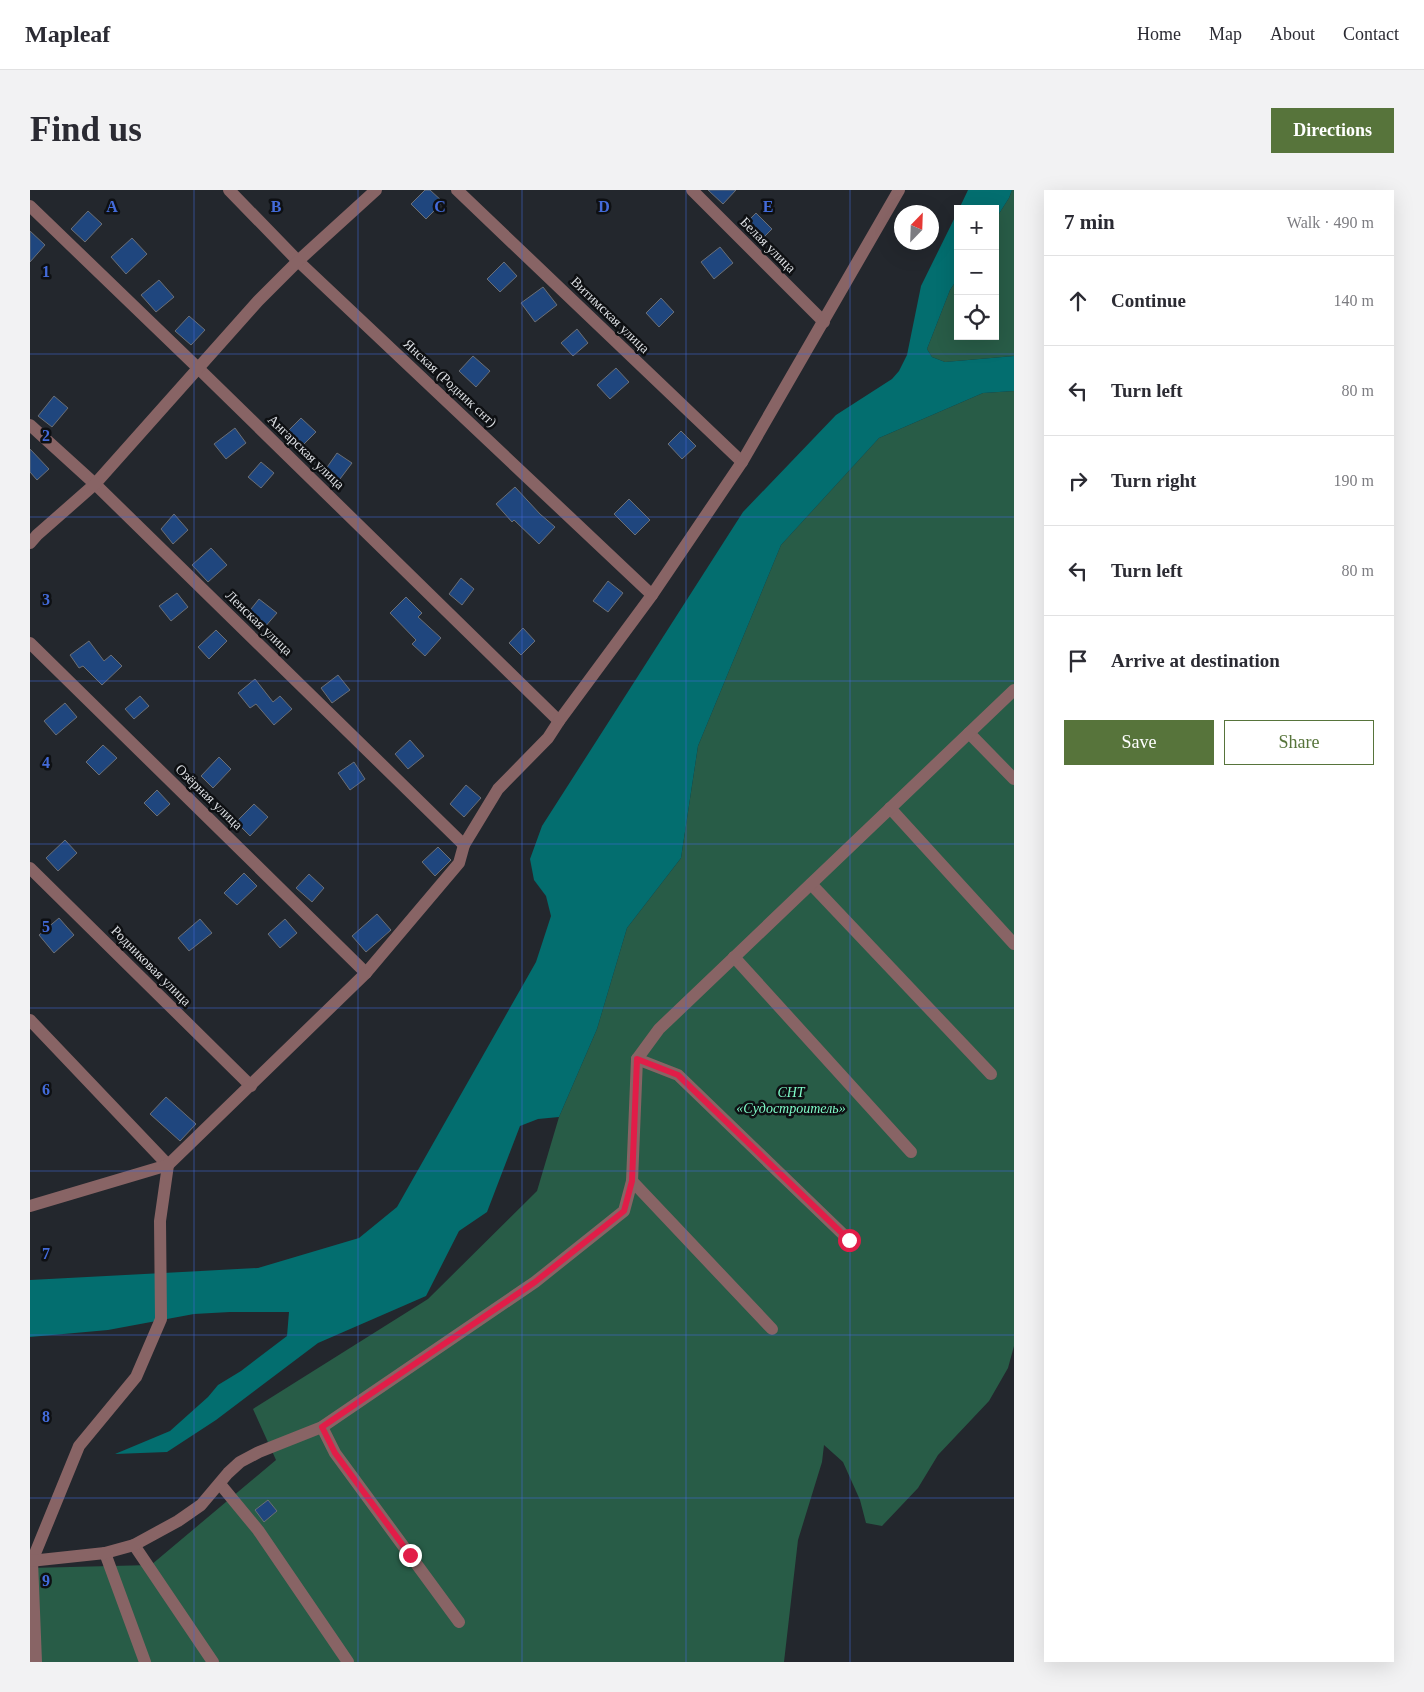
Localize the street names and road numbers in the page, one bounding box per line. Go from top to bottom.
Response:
street label: Белая улица [737,214,799,276]
street label: Витимская улица [568,274,653,357]
street label: Янская (Родник снт) [400,336,500,431]
street label: Ангарская улица [265,412,348,493]
street label: Ленская улица [223,588,296,659]
street label: Озёрная улица [172,761,246,833]
street label: Родниковая улица [108,923,194,1009]

